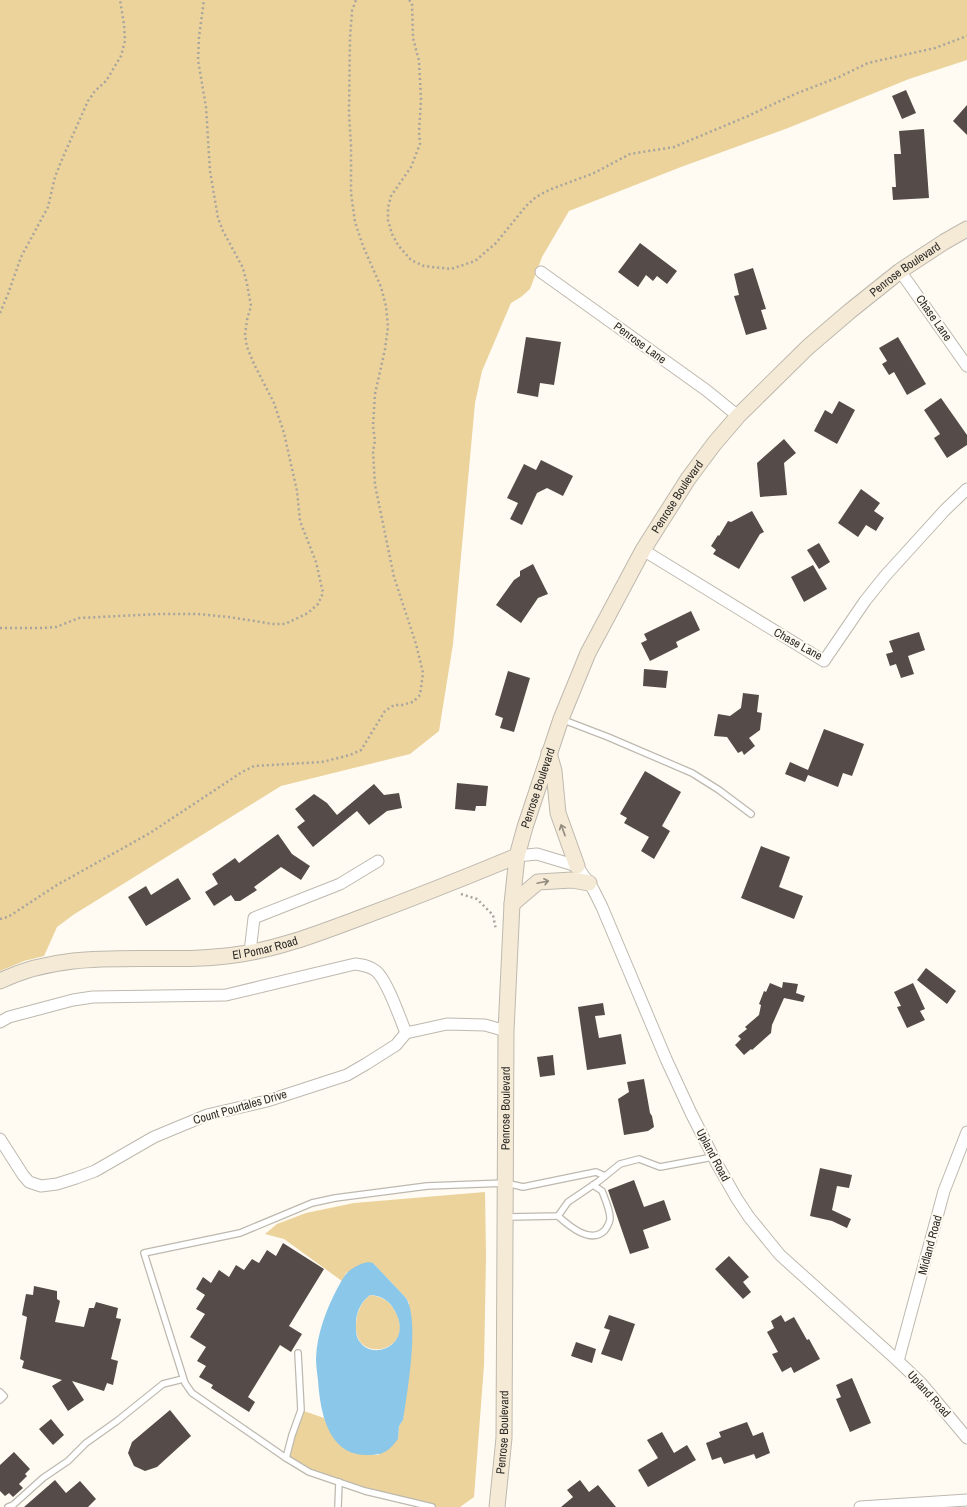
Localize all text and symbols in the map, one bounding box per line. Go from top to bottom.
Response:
street label: Penrose Boulevard [866,238,944,300]
street label: Chase Lane [912,292,956,344]
street label: Penrose Lane [611,319,669,367]
street label: Penrose Boulevard [648,457,707,536]
street label: Chase Lane [771,624,825,664]
street label: Penrose Boulevard [517,746,559,830]
one-way arrow [559,823,566,836]
one-way arrow [537,878,550,886]
street label: El Pomar Road [231,933,300,963]
street label: Penrose Boulevard [497,1066,514,1150]
street label: Count Pourtales Drive [191,1086,289,1128]
street label: Upland Road [692,1126,734,1184]
street label: Midland Road [914,1213,946,1277]
street label: Upland Road [904,1367,954,1421]
street label: Penrose Boulevard [492,1390,512,1475]

